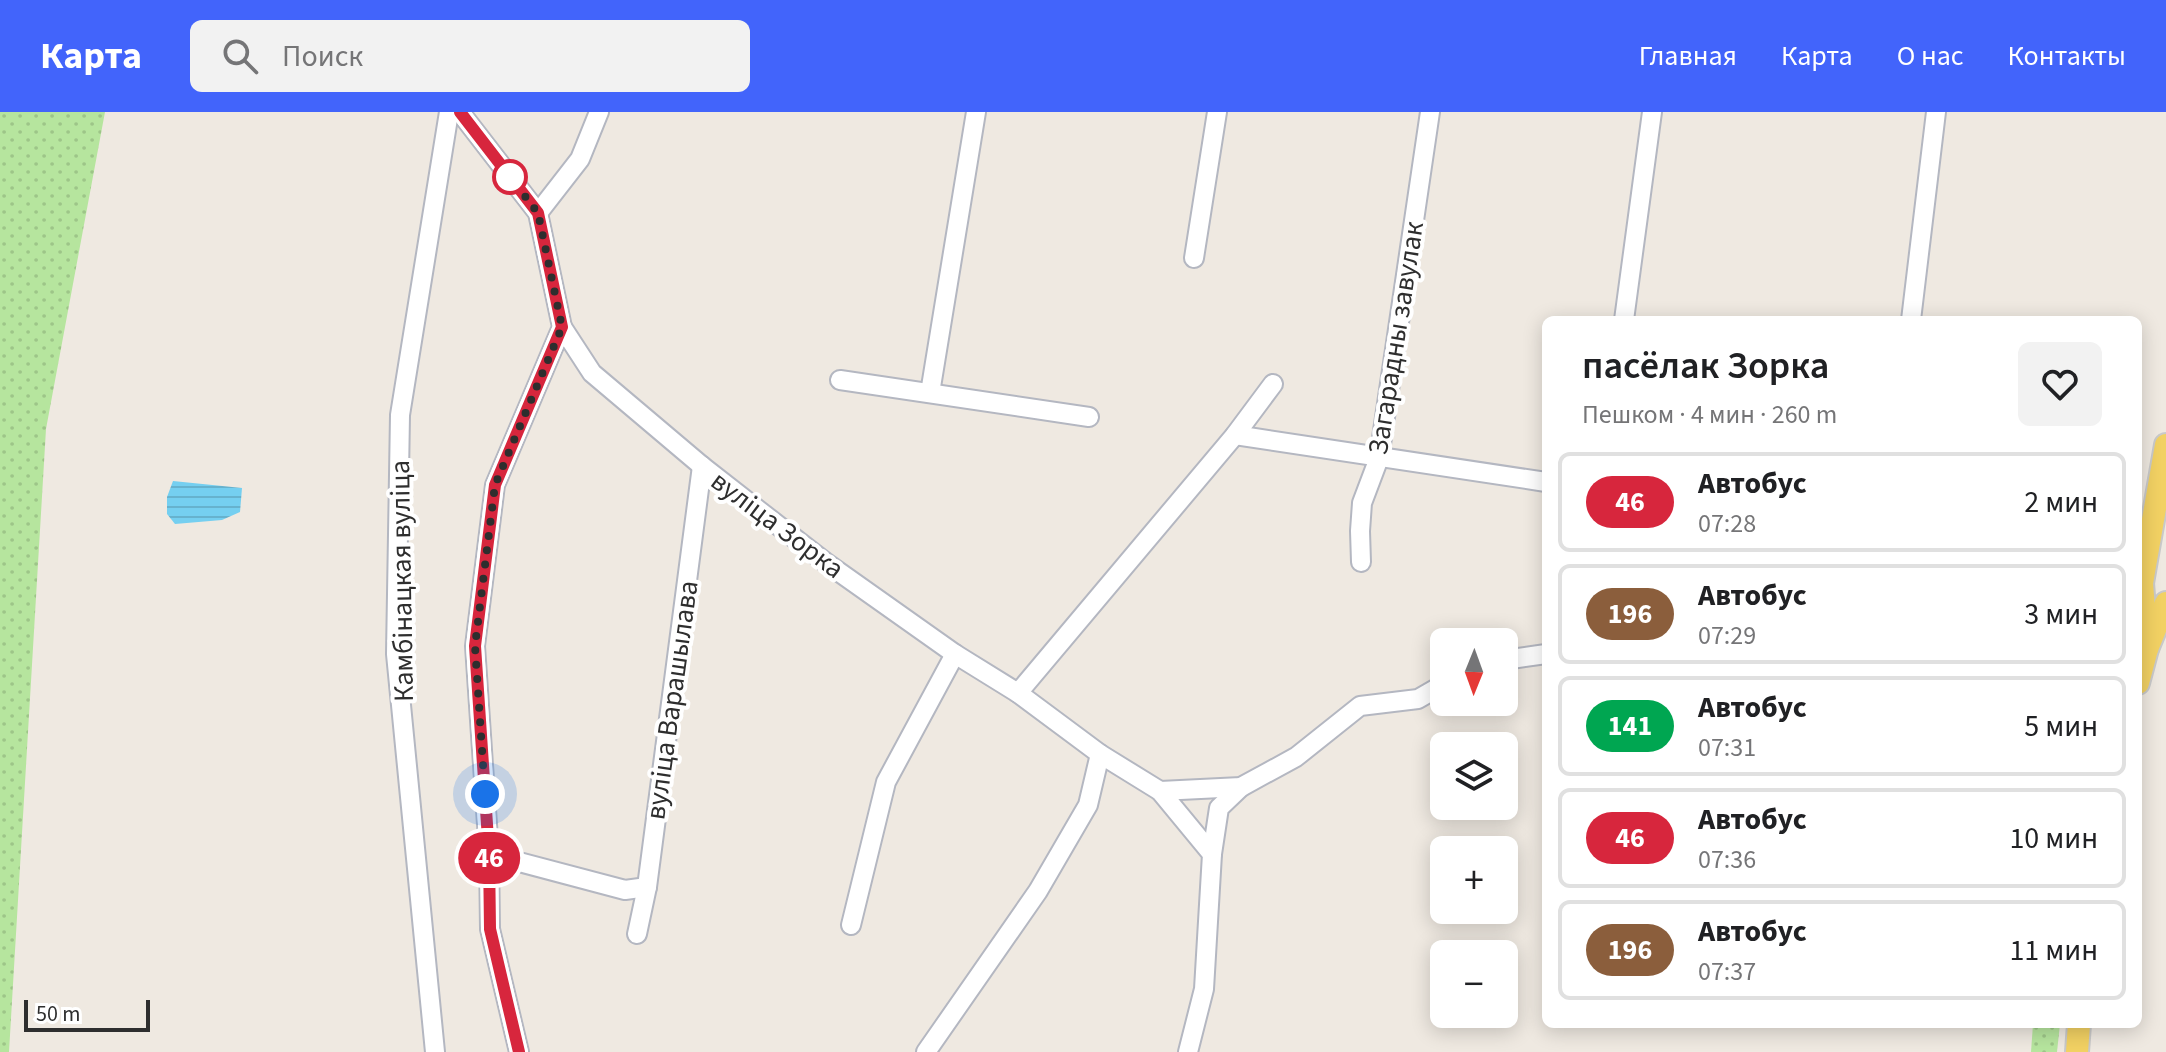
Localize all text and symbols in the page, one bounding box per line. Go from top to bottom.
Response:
search box [190,20,750,92]
text: Карта [40,29,142,83]
icon: search [218,34,262,78]
text: Поиск [282,35,363,78]
text: Главная [1639,36,1737,76]
text: Карта [1781,36,1853,76]
text: О нас [1897,36,1964,76]
text: Контакты [2008,36,2126,76]
unlabelled marker [493,160,527,194]
street label: Загарадны завулак [1358,219,1434,457]
text: пасёлак Зорка [1582,339,1829,393]
button: heart [2018,342,2102,426]
text: Пешком · 4 мин · 260 m [1582,396,1837,433]
street label: Камбінацкая вуліца [380,460,424,702]
street label: вуліца Зорка [702,461,853,588]
text: Автобус [1698,462,1807,505]
text: 2 мин [2024,481,2098,524]
text: 46 [1615,482,1645,522]
text: 07:28 [1698,505,1756,542]
text: Автобус [1698,574,1807,617]
street label: вуліца Варашылава [635,578,709,822]
text: 3 мин [2024,593,2098,636]
text: 196 [1608,594,1652,634]
text: 07:29 [1698,617,1756,654]
north arrow [1430,628,1518,716]
map controls [1430,628,1518,1028]
text: Автобус [1698,686,1807,729]
text: 5 мин [2024,705,2098,748]
text: 141 [1608,706,1652,746]
text: 07:31 [1698,729,1756,766]
button: layers [1430,732,1518,820]
your location [465,774,505,814]
text: Автобус [1698,798,1807,841]
text: 10 мин [2009,817,2098,860]
text: 46 [1615,818,1645,858]
line badge: 46 [453,832,525,884]
button: + [1430,836,1518,924]
text: 46 [474,838,504,878]
text: 07:36 [1698,841,1756,878]
text: Автобус [1698,910,1807,953]
text: 11 мин [2009,929,2098,972]
text: 196 [1608,930,1652,970]
button: − [1430,940,1518,1028]
text: 07:37 [1698,953,1756,990]
scale bar [24,996,150,1032]
text: 50 m [36,998,81,1030]

